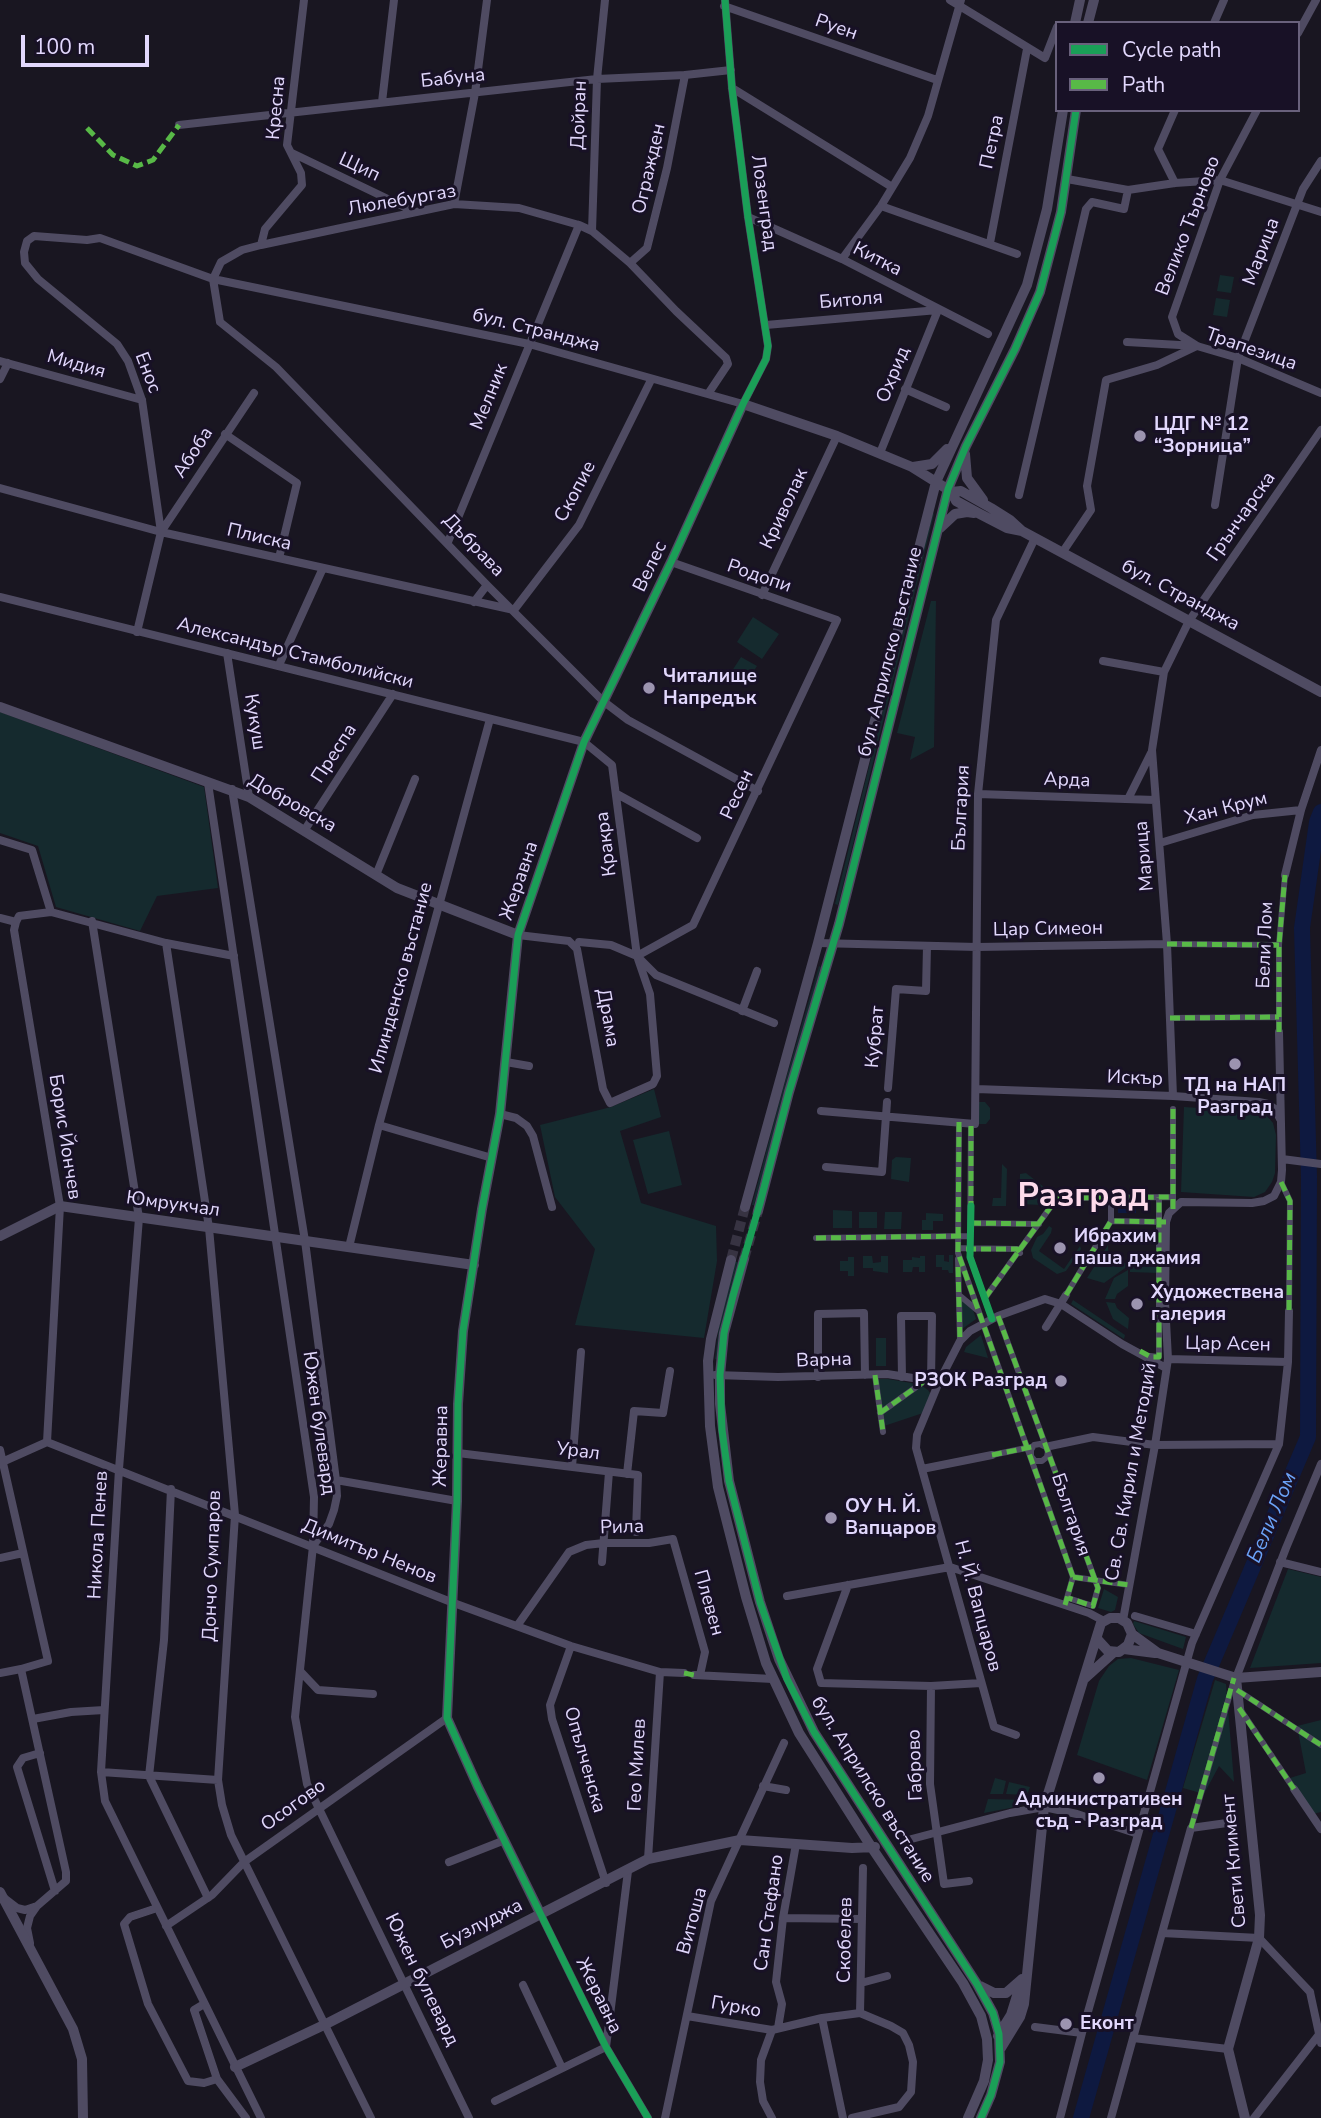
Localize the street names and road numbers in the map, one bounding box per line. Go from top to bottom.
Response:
street label: Руен [812,10,860,46]
street label: Бабуна [420,64,486,94]
street label: Кресна [263,75,291,141]
street label: Дойран [567,80,593,150]
street label: Петра [976,113,1010,171]
street label: Огражден [629,122,671,216]
street label: Щип [335,149,383,187]
street label: Велико Търново [1152,153,1226,299]
street label: Лозенград [745,154,781,252]
street label: Люлебургаз [346,180,458,222]
street label: Марица [1239,215,1285,289]
street label: Китка [849,238,905,282]
street label: Битоля [818,287,884,315]
street label: бул. Странджа [470,304,602,358]
street label: Трапезица [1202,324,1300,376]
street label: Охрид [873,344,915,406]
street label: Мидия [44,346,108,384]
street label: Енос [129,349,165,397]
street label: Мелник [466,360,514,434]
street label: Абоба [169,423,219,483]
street label: Скопие [550,457,602,527]
street label: Криволак [756,465,814,553]
street label: Грънчарска [1203,468,1281,566]
street label: Дъбрава [437,510,509,582]
street label: Плиска [224,520,294,556]
street label: Велес [629,538,673,596]
street label: бул. Априлско въстание [854,545,928,759]
street label: Родопи [724,555,794,599]
street label: бул. Странджа [1117,555,1243,637]
street label: Александър Стамболийски [174,614,416,694]
street label: Кукуш [238,692,270,752]
street label: Преспа [307,720,363,788]
street label: България [948,764,976,852]
street label: Ресен [717,766,759,824]
street label: Арда [1043,769,1091,793]
street label: Добровска [244,770,340,838]
street label: Хан Крум [1182,788,1270,830]
street label: Кракра [592,810,622,878]
street label: Марица [1131,820,1159,892]
street label: Жеравна [496,839,544,923]
street label: Илинденско въстание [365,880,439,1076]
street label: Бели Лом [1253,901,1279,989]
street label: Цар Симеон [993,918,1103,942]
street label: Драма [591,987,623,1049]
street label: Кубрат [862,1005,890,1069]
street label: Искър [1107,1067,1163,1091]
street label: Борис Йончев [43,1073,85,1201]
street label: Юмрукчал [125,1187,221,1223]
street label: Цар Асен [1185,1333,1271,1357]
street label: Варна [796,1349,852,1373]
street label: Южен булевард [297,1350,339,1496]
street label: Св. Св. Кирил и Методий [1102,1361,1162,1583]
street label: Жеравна [430,1405,454,1487]
street label: Урал [555,1438,601,1466]
street label: Никола Пенев [84,1470,114,1600]
street label: България [1045,1471,1095,1559]
street label: Дончо Сумпаров [199,1490,227,1642]
street label: Димитър Ненов [298,1515,440,1589]
street label: Рила [600,1516,644,1540]
street label: Н. Й. Вапцаров [948,1538,1006,1674]
street label: Плевен [688,1567,728,1639]
street label: бул. Априлско въстание [805,1693,939,1887]
street label: Опълченска [558,1704,610,1816]
street label: Гео Милев [624,1718,652,1812]
street label: Габрово [903,1729,929,1801]
street label: Осогово [257,1775,331,1837]
street label: Свети Климент [1218,1793,1252,1929]
street label: Сан Стефано [751,1853,789,1973]
street label: Витоша [673,1885,713,1957]
street label: Бузлуджа [437,1895,527,1955]
street label: Скобелев [834,1897,858,1983]
street label: Южен булевард [379,1910,463,2050]
street label: Жеравна [570,1954,626,2038]
street label: Гурко [709,1992,763,2024]

